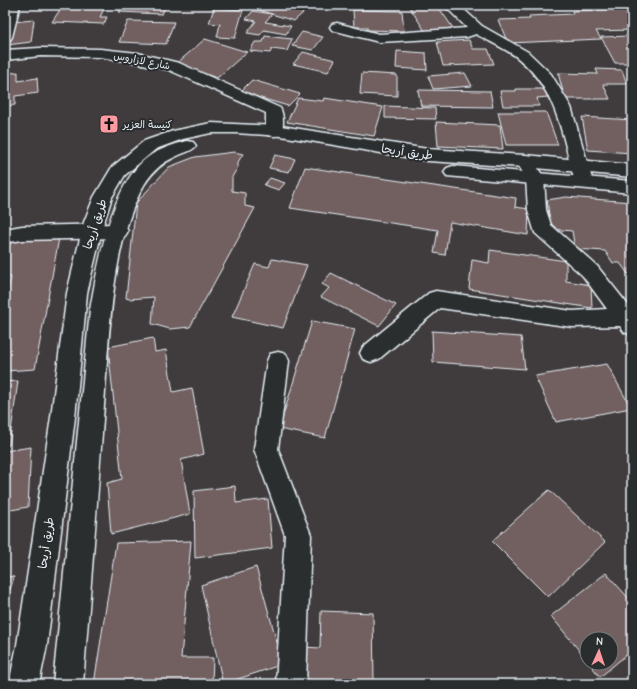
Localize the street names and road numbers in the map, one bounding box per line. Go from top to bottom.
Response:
street label: شارع لازاروس [112,50,171,73]
street label: طريق أريحا [380,141,434,163]
street label: طريق أريحا [80,197,110,251]
street label: طريق أريحا [35,516,57,570]

